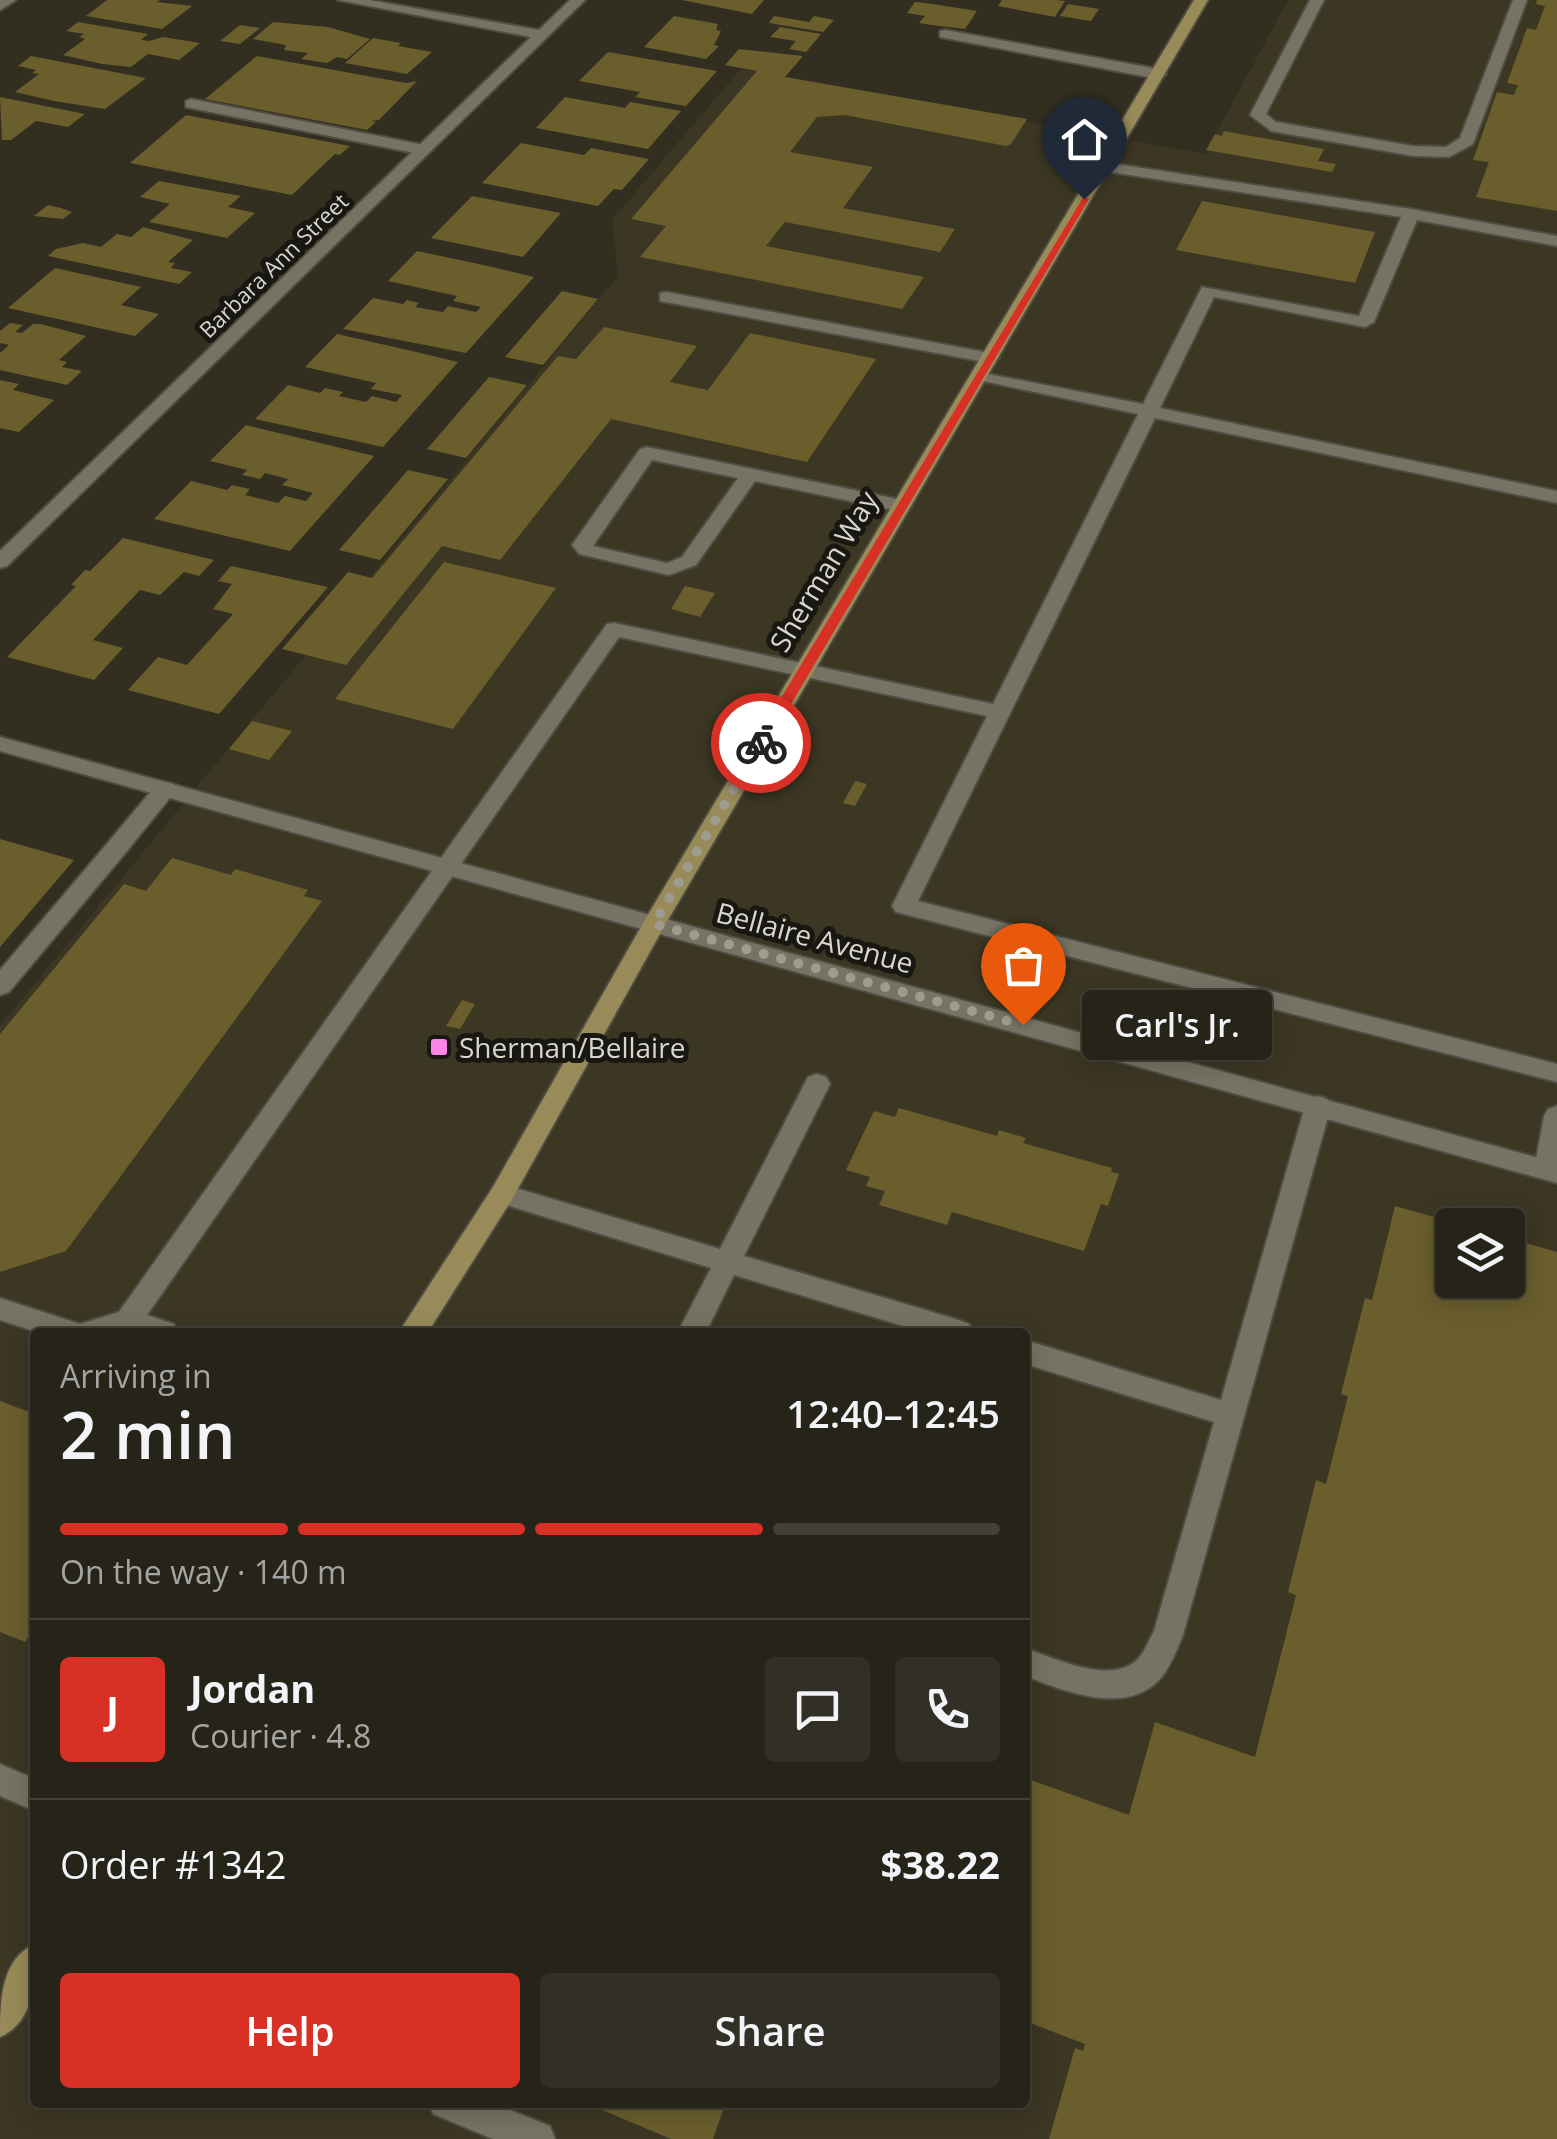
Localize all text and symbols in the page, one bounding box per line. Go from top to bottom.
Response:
pin [1042,97,1127,200]
icon: home [1057,112,1112,167]
street label: Barbara Ann Street [192,186,354,344]
street label: Sherman Way [760,483,886,658]
courier [711,693,811,793]
icon: bike [734,716,789,771]
street label: Bellaire Avenue [712,892,918,982]
pin [981,923,1066,1026]
icon: bag [996,938,1051,993]
callout: Carl's Jr. [1083,990,1273,1060]
text: Carl's Jr. [1114,1003,1240,1046]
place label: Sherman/Bellaire [459,1028,685,1066]
marker: Sherman/Bellaire [428,1036,450,1058]
map controls [1435,1208,1525,1298]
button: layers [1435,1208,1525,1298]
text: Arriving in [60,1354,212,1397]
text: 12:40–12:45 [786,1387,1000,1439]
text: 2 min [60,1390,235,1478]
text: On the way · 140 m [60,1550,347,1593]
button: chat [765,1657,870,1762]
button: phone [895,1657,1000,1762]
text: Jordan [190,1662,315,1714]
text: J [106,1683,119,1735]
text: Courier · 4.8 [190,1714,371,1757]
text: Order #1342 [60,1838,287,1890]
text: $38.22 [881,1838,1000,1890]
button: Help [60,1973,520,2088]
button: Share [540,1973,1000,2088]

